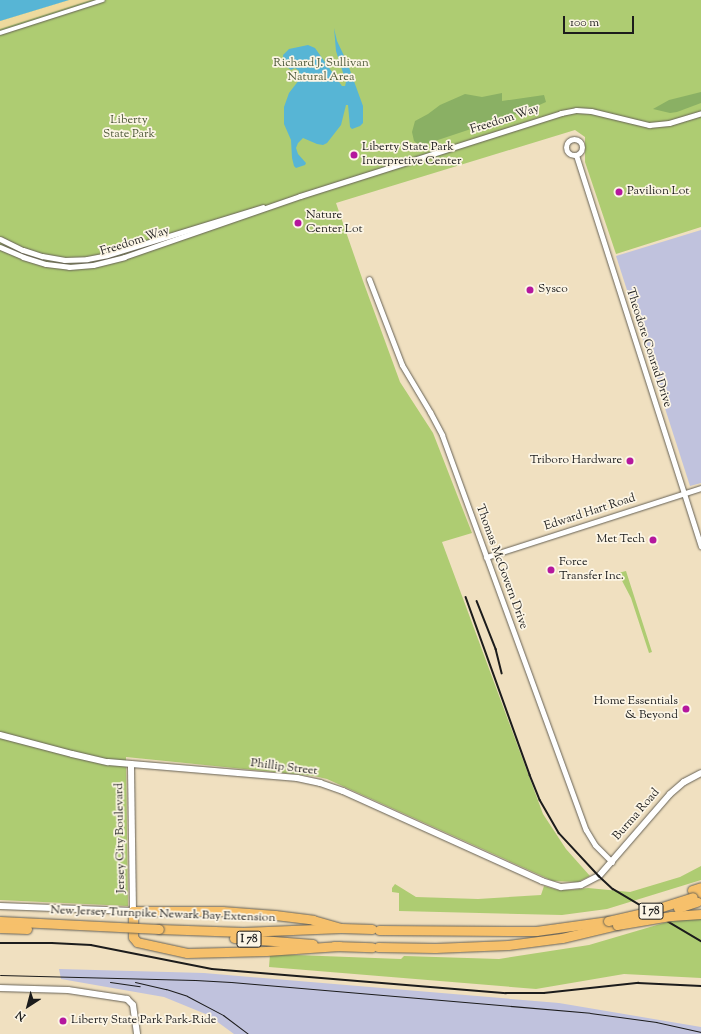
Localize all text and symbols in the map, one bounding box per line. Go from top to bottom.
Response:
scale bar [565,8,636,34]
text: 100 m [570,14,599,32]
park label: Richard J. Sullivan Natural Area [273,57,369,85]
street label: Freedom Way [469,102,541,138]
park label: Liberty State Park [103,114,155,142]
place label: Liberty State Park Interpretive Center [362,141,461,169]
marker: Liberty State Park Interpretive Center [349,150,359,160]
place label: Pavilion Lot [627,185,689,199]
marker: Pavilion Lot [614,187,624,197]
place label: Nature Center Lot [306,209,362,237]
marker: Nature Center Lot [293,218,303,228]
street label: Freedom Way [99,224,171,260]
place label: Sysco [538,283,568,297]
marker: Sysco [525,285,535,295]
street label: Theodore Conrad Drive [622,287,674,409]
place label: Triboro Hardware [530,454,622,468]
marker: Triboro Hardware [625,456,635,466]
street label: Edward Hart Road [543,491,637,535]
street label: Thomas McGovern Drive [472,503,530,631]
place label: Met Tech [597,533,645,547]
marker: Met Tech [648,535,658,545]
place label: Force Transfer Inc. [559,556,624,584]
marker: Force Transfer Inc. [546,565,556,575]
place label: Home Essentials & Beyond [594,695,678,723]
marker: Home Essentials & Beyond [681,704,691,714]
street label: Phillip Street [250,757,318,779]
street label: Jersey City Boulevard [113,783,129,893]
street label: Burma Road [611,786,663,844]
road number: I 78 [638,902,664,920]
street label: New Jersey Turnpike Newark Bay Extension [50,904,276,926]
road number: I 78 [236,930,262,948]
north arrow [8,986,48,1026]
text: N [13,1007,29,1025]
place label: Liberty State Park Park-Ride [71,1014,216,1028]
marker: Liberty State Park Park-Ride [58,1016,68,1026]

